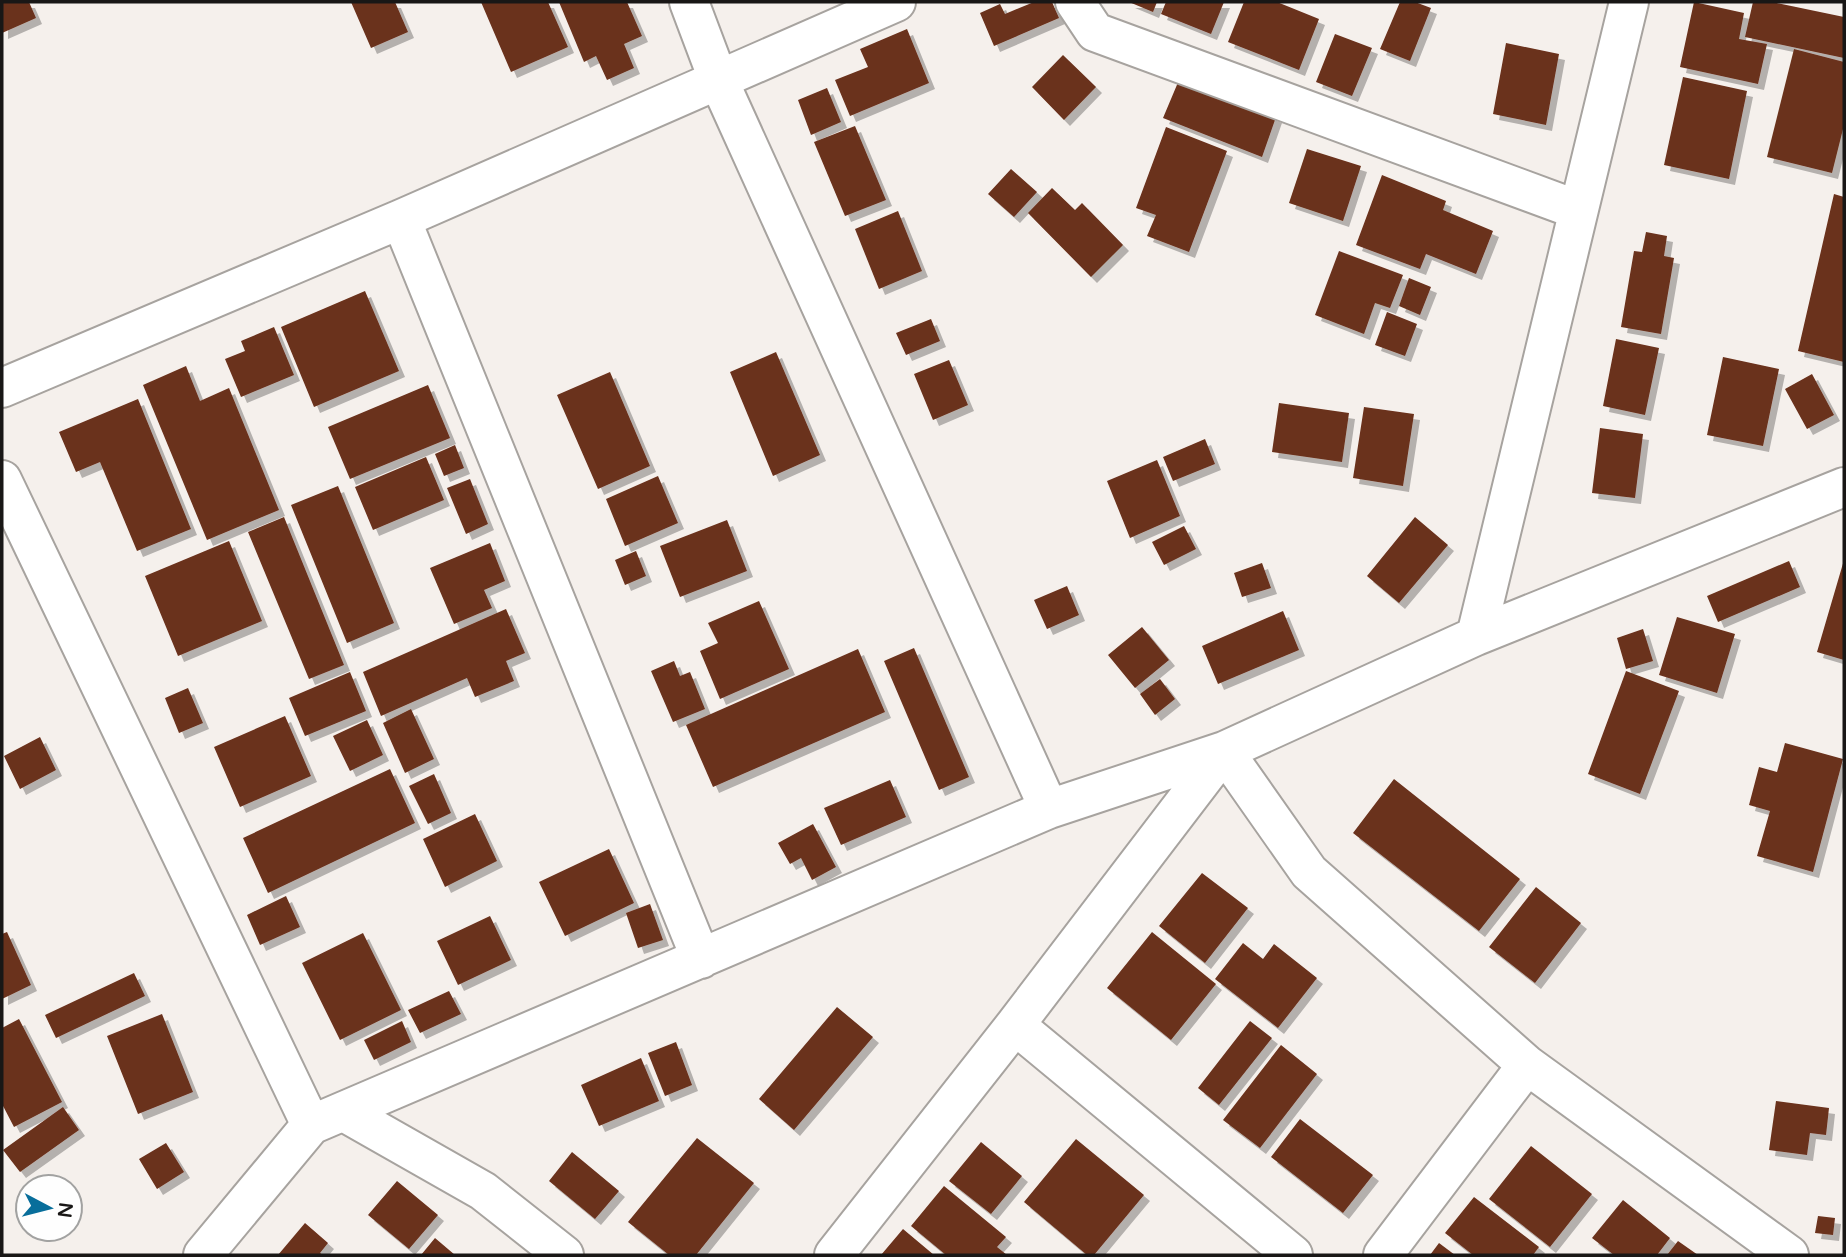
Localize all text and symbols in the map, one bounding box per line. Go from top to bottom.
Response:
north arrow [14,1173,84,1243]
text: N [53,1201,77,1219]

